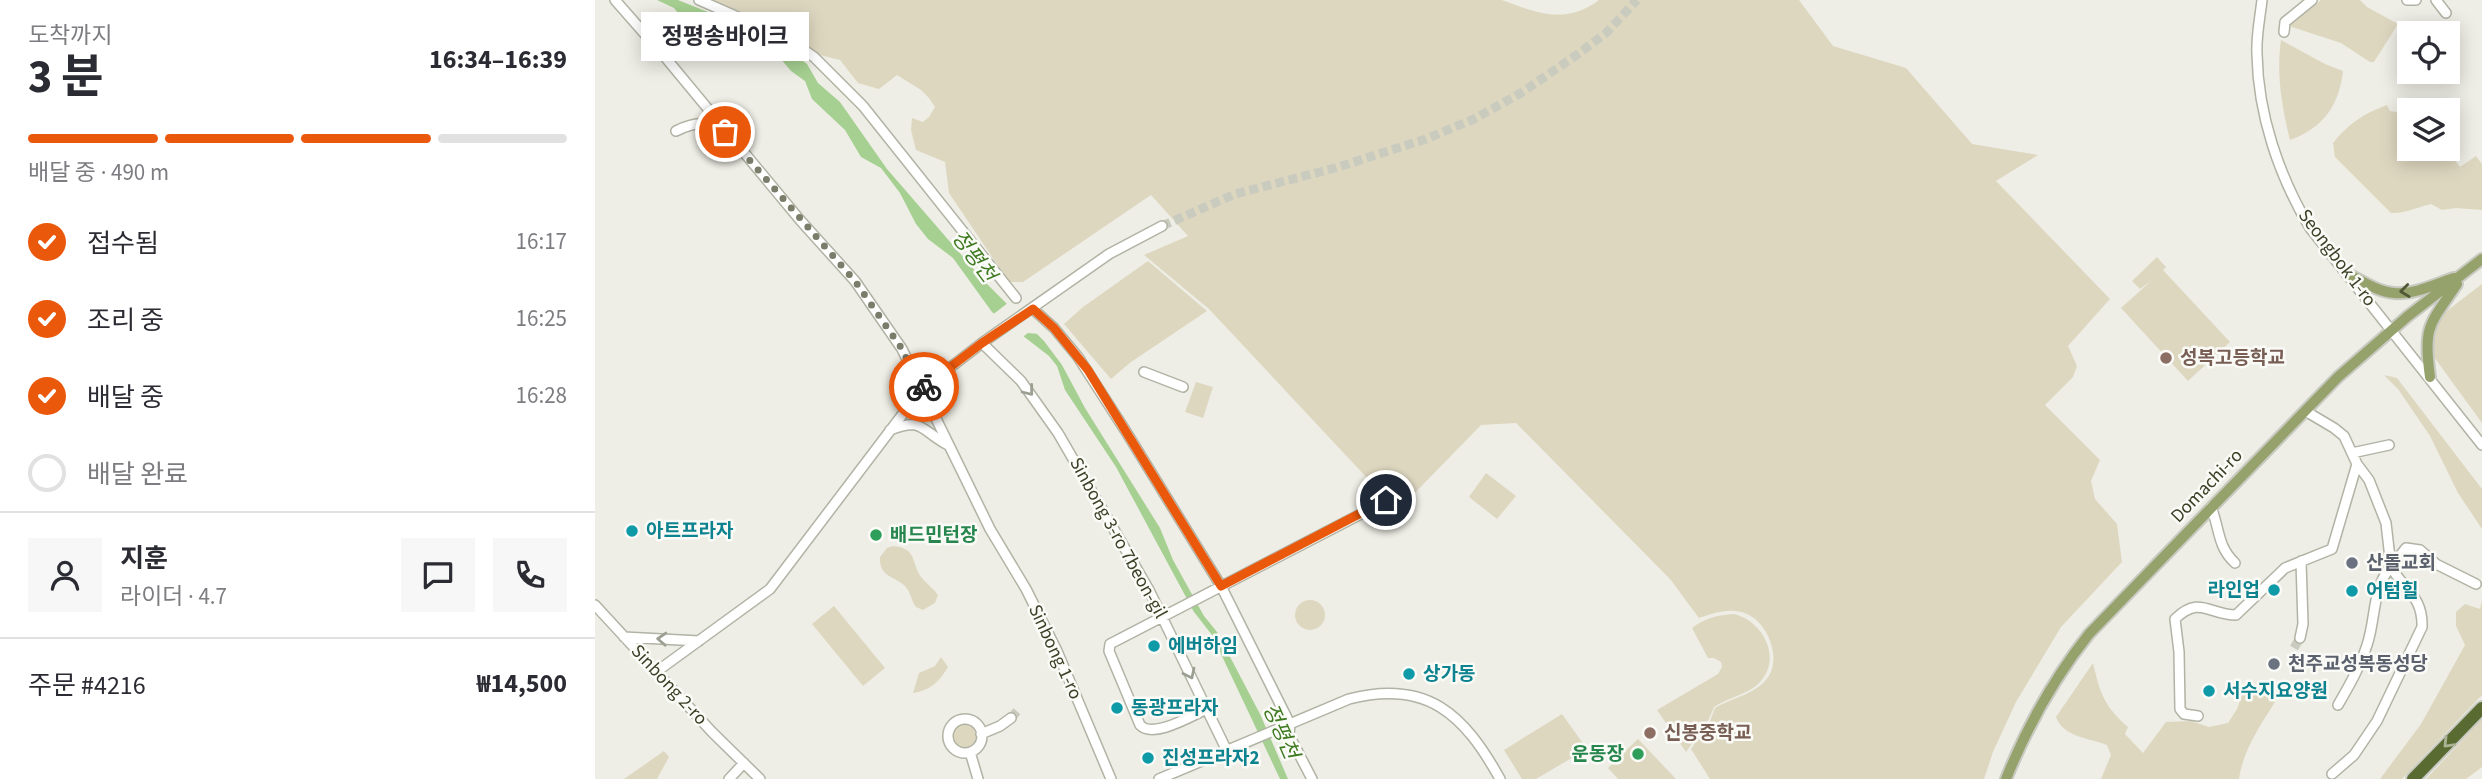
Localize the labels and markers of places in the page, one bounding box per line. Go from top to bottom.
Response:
callout: 정평송바이크 [641,13,809,62]
pin [695,102,755,162]
place label: 성복고등학교 [2180,345,2285,372]
marker: 성복고등학교 [2158,350,2174,366]
pin [1356,470,1416,530]
place label: 아트프라자 [646,518,734,545]
place label: 배드민턴장 [890,522,977,549]
marker: 아트프라자 [624,523,640,539]
marker: 배드민턴장 [868,527,884,543]
place label: 산돌교회 [2366,550,2436,577]
marker: 산돌교회 [2344,555,2360,571]
place label: 라인업 [2208,577,2260,604]
place label: 어텀힐 [2366,578,2418,605]
marker: 라인업 [2266,582,2282,598]
marker: 어텀힐 [2344,583,2360,599]
place label: 에버하임 [1168,633,1238,660]
marker: 에버하임 [1146,638,1162,654]
place label: 천주교성복동성당 [2288,651,2428,678]
marker: 천주교성복동성당 [2266,656,2282,672]
place label: 상가동 [1423,661,1475,688]
marker: 상가동 [1401,666,1417,682]
place label: 서수지요양원 [2223,678,2328,705]
marker: 서수지요양원 [2201,683,2217,699]
place label: 동광프라자 [1131,695,1219,722]
marker: 동광프라자 [1109,700,1125,716]
place label: 신봉중학교 [1664,720,1751,747]
marker: 신봉중학교 [1642,725,1658,741]
place label: 운동장 [1572,741,1624,768]
place label: 진성프라자2 [1162,745,1259,772]
marker: 운동장 [1630,746,1646,762]
marker: 진성프라자2 [1140,750,1156,766]

